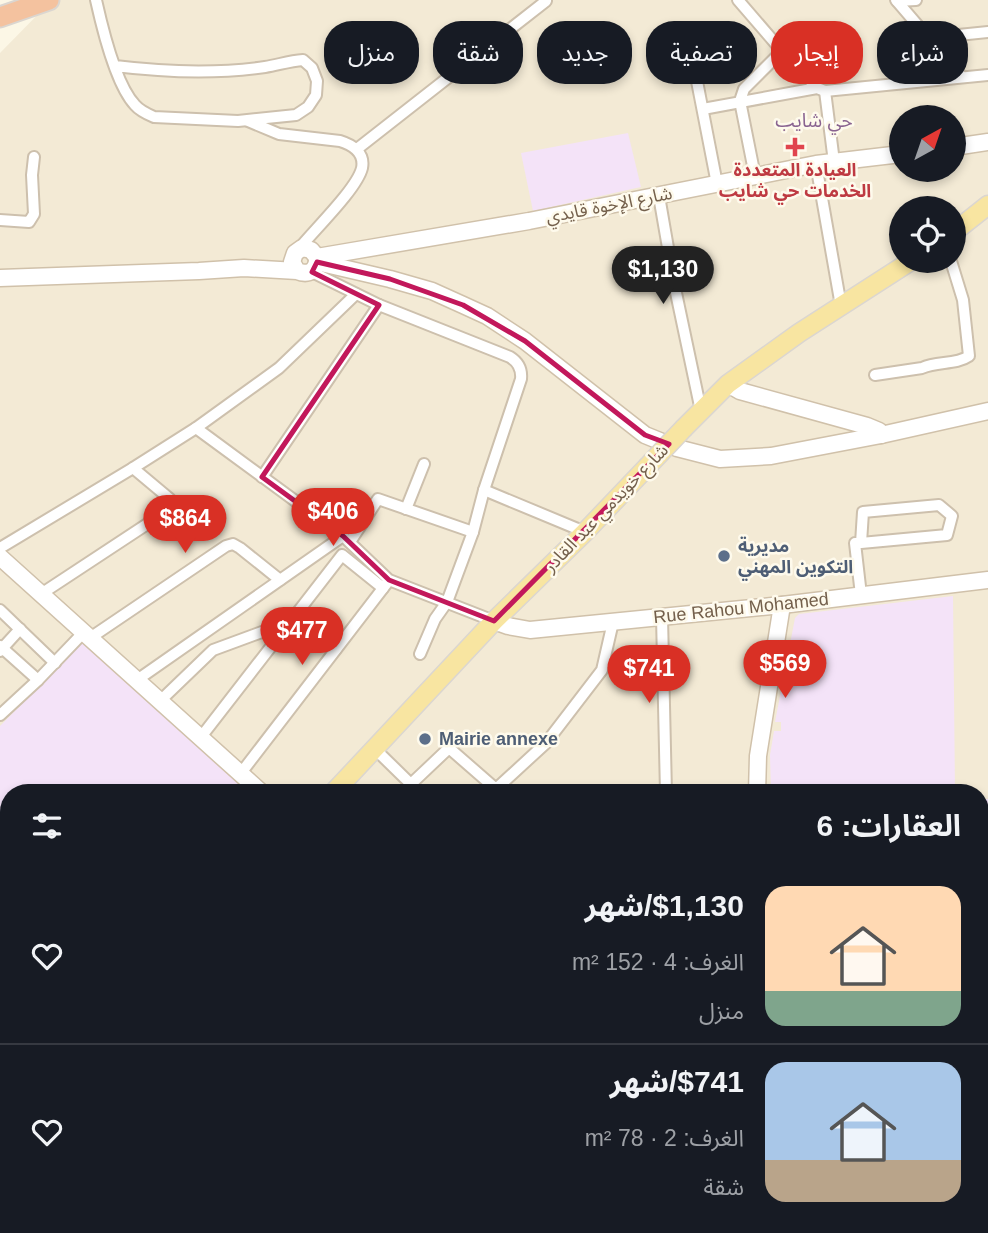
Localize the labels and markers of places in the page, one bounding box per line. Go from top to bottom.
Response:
marker: العيادة المتعددة الخدمات حي شايب [785,137,805,157]
place label: العيادة المتعددة الخدمات حي شايب [719,160,871,205]
pin: $1,130 [606,246,720,306]
pin: $406 [292,489,374,548]
pin: $864 [144,496,226,555]
place label: مديرية التكوين المهني [738,536,853,581]
marker: مديرية التكوين المهني [716,548,732,564]
pin: $477 [261,608,343,667]
pin: $569 [744,640,826,700]
pin: $741 [608,646,690,705]
place label: Mairie annexe [439,729,558,749]
marker: Mairie annexe [417,731,433,747]

